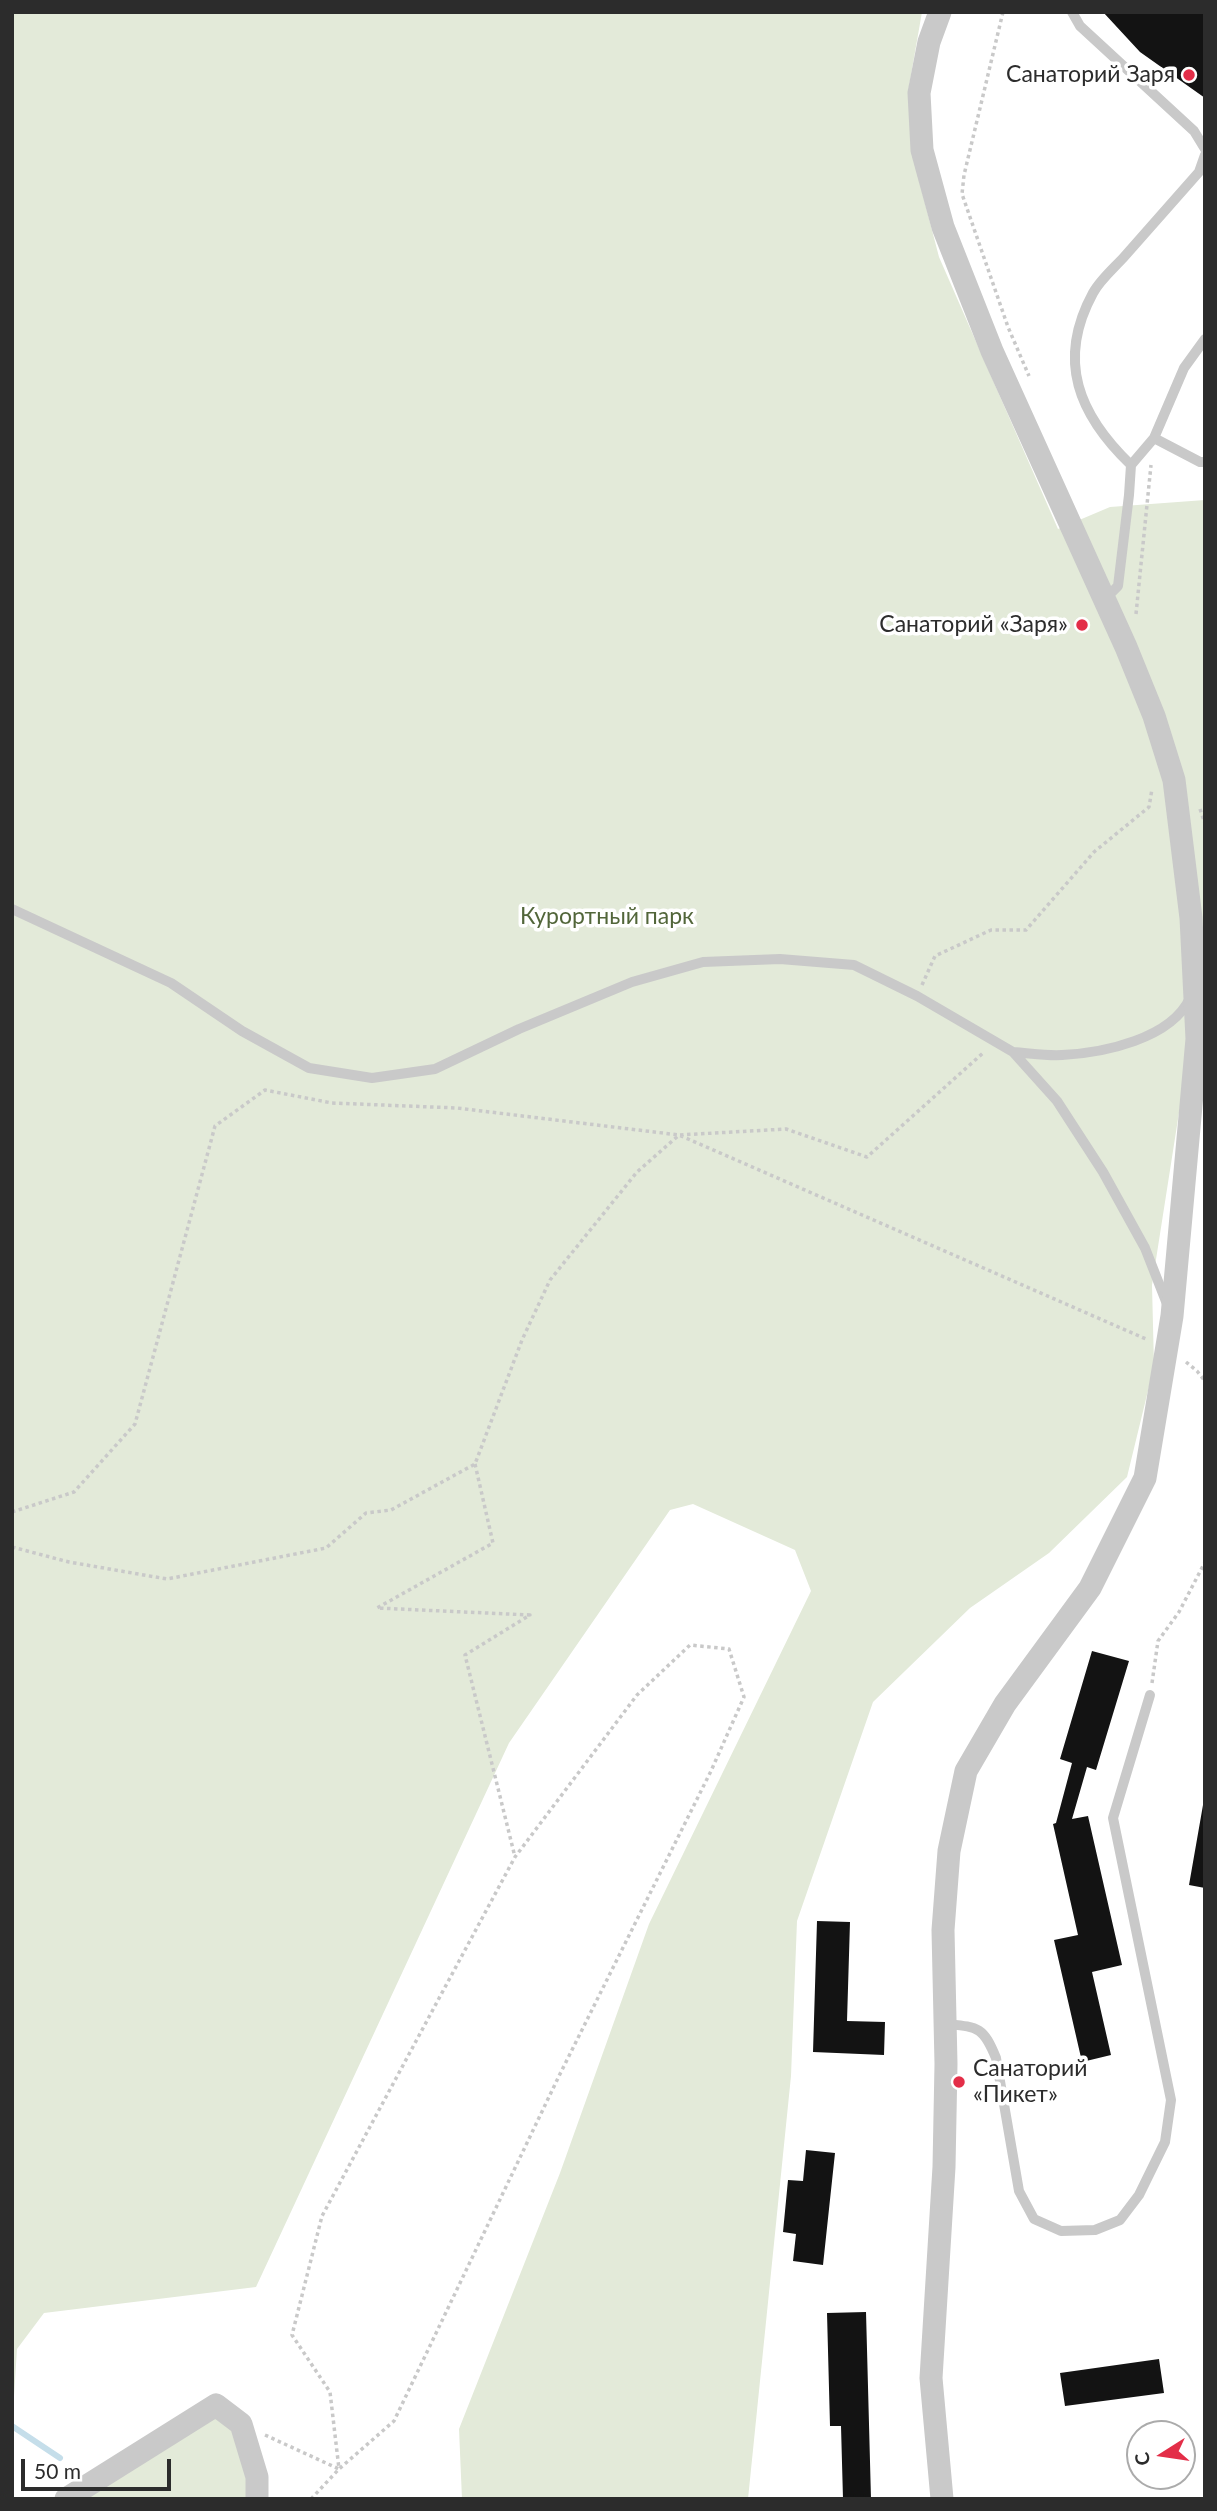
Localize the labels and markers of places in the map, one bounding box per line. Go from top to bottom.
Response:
place label: Санаторий Заря [1006,61,1175,89]
marker: Санаторий Заря [1181,67,1197,83]
place label: Санаторий «Заря» [879,611,1068,639]
marker: Санаторий «Заря» [1074,617,1090,633]
place label: Санаторий «Пикет» [973,2055,1087,2109]
marker: Санаторий «Пикет» [951,2074,967,2090]

